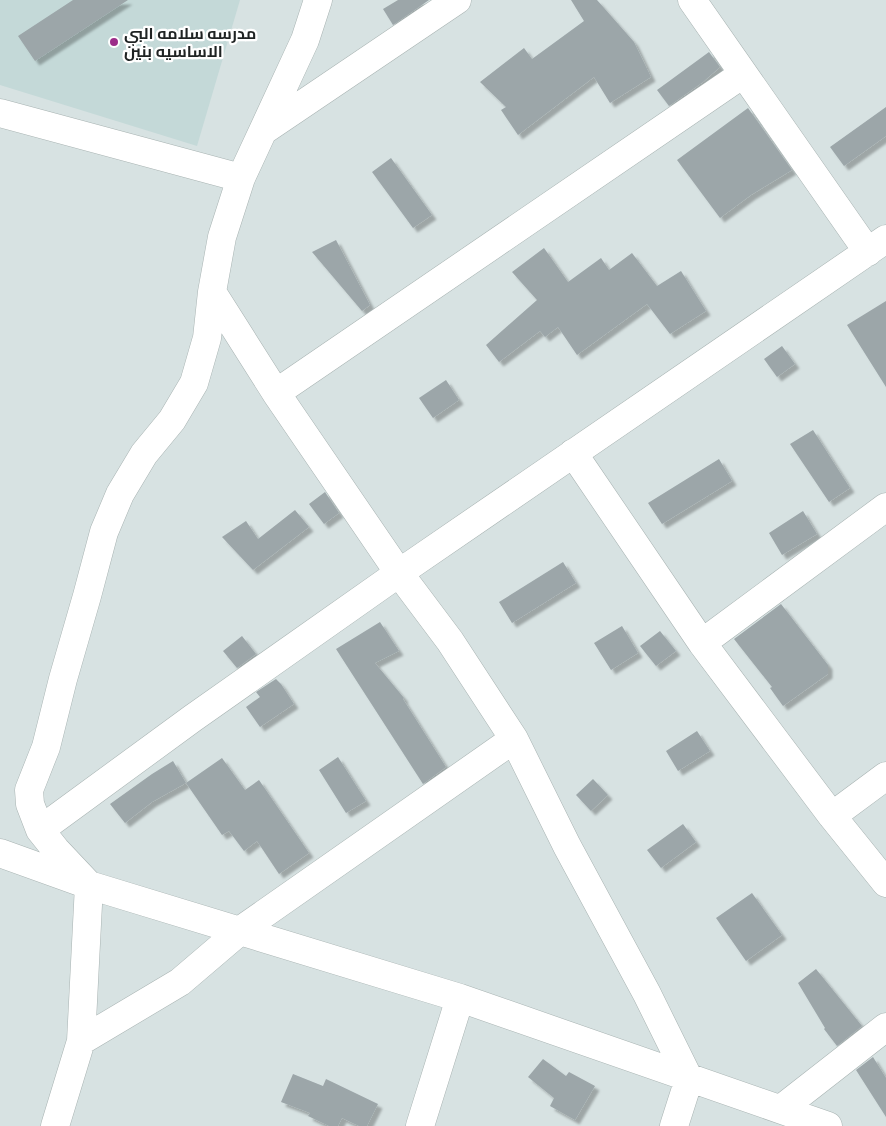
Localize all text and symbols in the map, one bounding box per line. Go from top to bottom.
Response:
place label: مدرسه سلامه البي الاساسيه بنين [124,24,256,61]
marker: مدرسه سلامه البي الاساسيه بنين [108,36,120,48]

